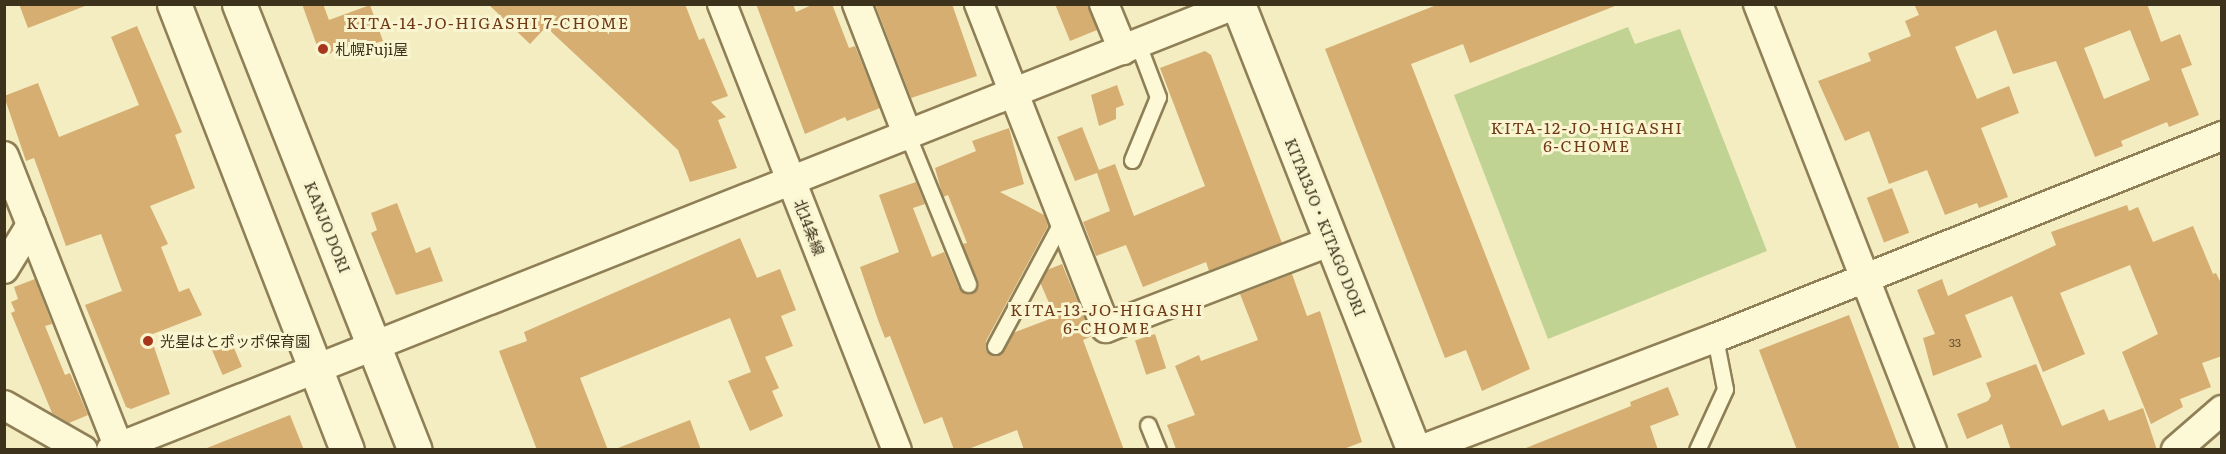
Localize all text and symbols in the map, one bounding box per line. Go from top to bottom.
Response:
district label: KITA-14-JO-HIGASHI 7-CHOME [346,12,630,32]
place label: 札幌Fuji屋 [335,40,408,58]
marker: 札幌Fuji屋 [316,42,330,56]
district label: KITA-12-JO-HIGASHI 6-CHOME [1491,117,1683,155]
street label: KITA13JO・KITAGO DORI [1282,135,1370,319]
street label: KANJO DORI [302,179,354,275]
street label: 北14条線 [791,196,829,258]
district label: KITA-13-JO-HIGASHI 6-CHOME [1010,299,1204,337]
place label: 光星はとポッポ保育園 [160,332,310,350]
marker: 光星はとポッポ保育園 [141,334,155,348]
house number: 33 [1949,336,1961,350]

